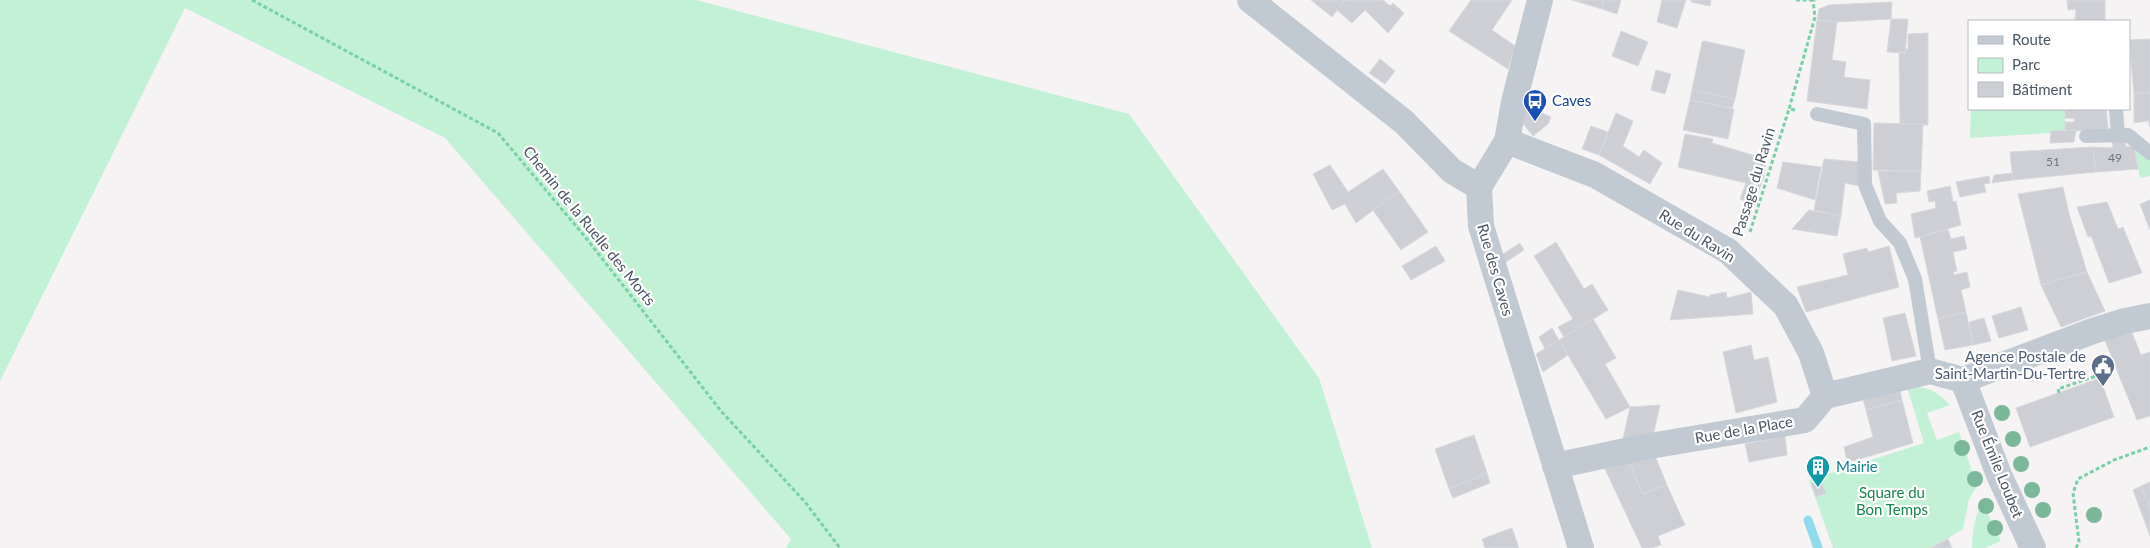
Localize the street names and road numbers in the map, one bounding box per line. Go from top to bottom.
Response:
street label: Passage du Ravin [1728,125,1778,238]
street label: Chemin de la Ruelle des Morts [520,142,660,309]
street label: Rue du Ravin [1656,205,1739,266]
street label: Rue des Caves [1474,222,1518,318]
street label: Rue Émile Loubet [1968,407,2028,521]
street label: Rue de la Place [1693,412,1794,446]

